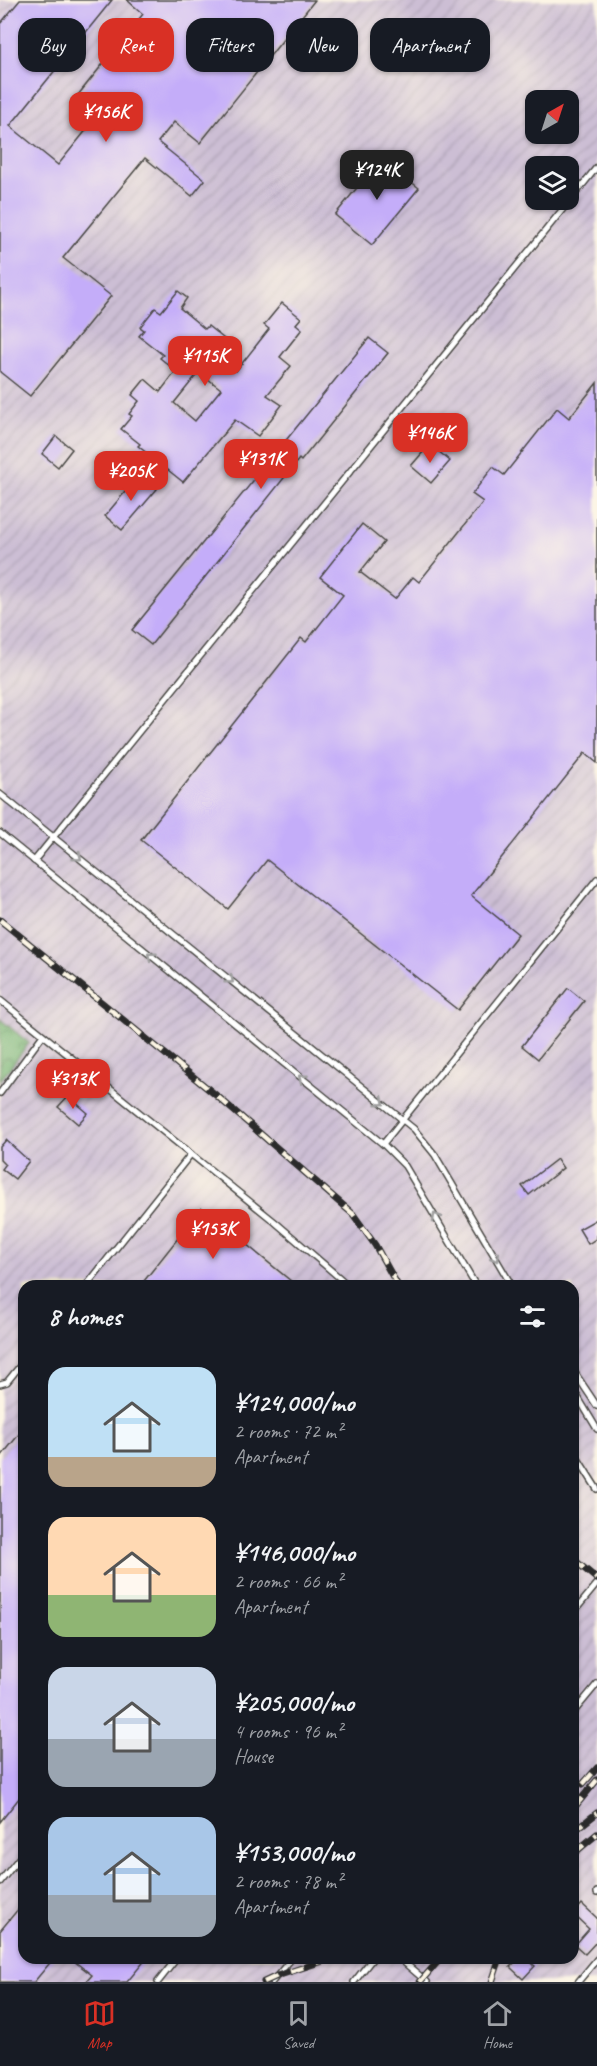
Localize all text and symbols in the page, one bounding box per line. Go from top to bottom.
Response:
chip: Buy [18,18,86,72]
chip: Rent [98,18,174,72]
chip: Filters [186,18,274,72]
chip: New [286,18,358,72]
chip: Apartment [370,18,490,72]
north arrow [525,90,579,144]
map controls [525,90,579,210]
pin: ¥156K [64,92,148,143]
text: ¥156K [83,99,129,124]
pin: ¥124K [335,150,419,201]
button: layers [525,156,579,210]
text: ¥124K [354,157,400,182]
pin: ¥115K [163,336,247,387]
text: ¥115K [182,343,228,368]
pin: ¥146K [388,413,472,464]
text: ¥146K [407,420,453,445]
pin: ¥131K [219,439,303,490]
text: ¥131K [238,446,284,471]
pin: ¥205K [89,451,173,502]
text: ¥205K [108,458,154,483]
one-way arrow [71,850,82,861]
one-way arrow [146,952,157,963]
one-way arrow [223,973,234,984]
pin: ¥313K [31,1059,115,1110]
text: ¥313K [50,1066,96,1091]
one-way arrow [298,1075,309,1086]
one-way arrow [375,1095,386,1106]
pin: ¥153K [171,1209,255,1260]
one-way arrow [432,1213,443,1223]
text: ¥153K [190,1216,236,1241]
one-way arrow [488,1252,500,1262]
text: 8 homes [48,1300,121,1333]
icon: filters [516,1300,549,1333]
text: ¥124,000/mo [234,1386,354,1419]
icon: home [96,1391,168,1463]
text: 2 rooms · 72 m² [234,1419,342,1444]
text: Apartment [234,1444,307,1469]
text: ¥146,000/mo [234,1536,355,1569]
icon: home [96,1541,168,1613]
text: 2 rooms · 66 m² [234,1569,342,1594]
text: Apartment [234,1594,307,1619]
text: ¥205,000/mo [234,1686,354,1719]
icon: home [96,1691,168,1763]
text: 4 rooms · 96 m² [234,1719,342,1744]
text: House [234,1744,273,1769]
text: ¥153,000/mo [234,1836,354,1869]
icon: home [96,1841,168,1913]
text: 2 rooms · 78 m² [234,1869,342,1894]
text: Apartment [234,1894,307,1919]
tab: Map [83,1997,116,2053]
tab: Saved [282,1997,315,2053]
tab: Home [481,1997,514,2053]

